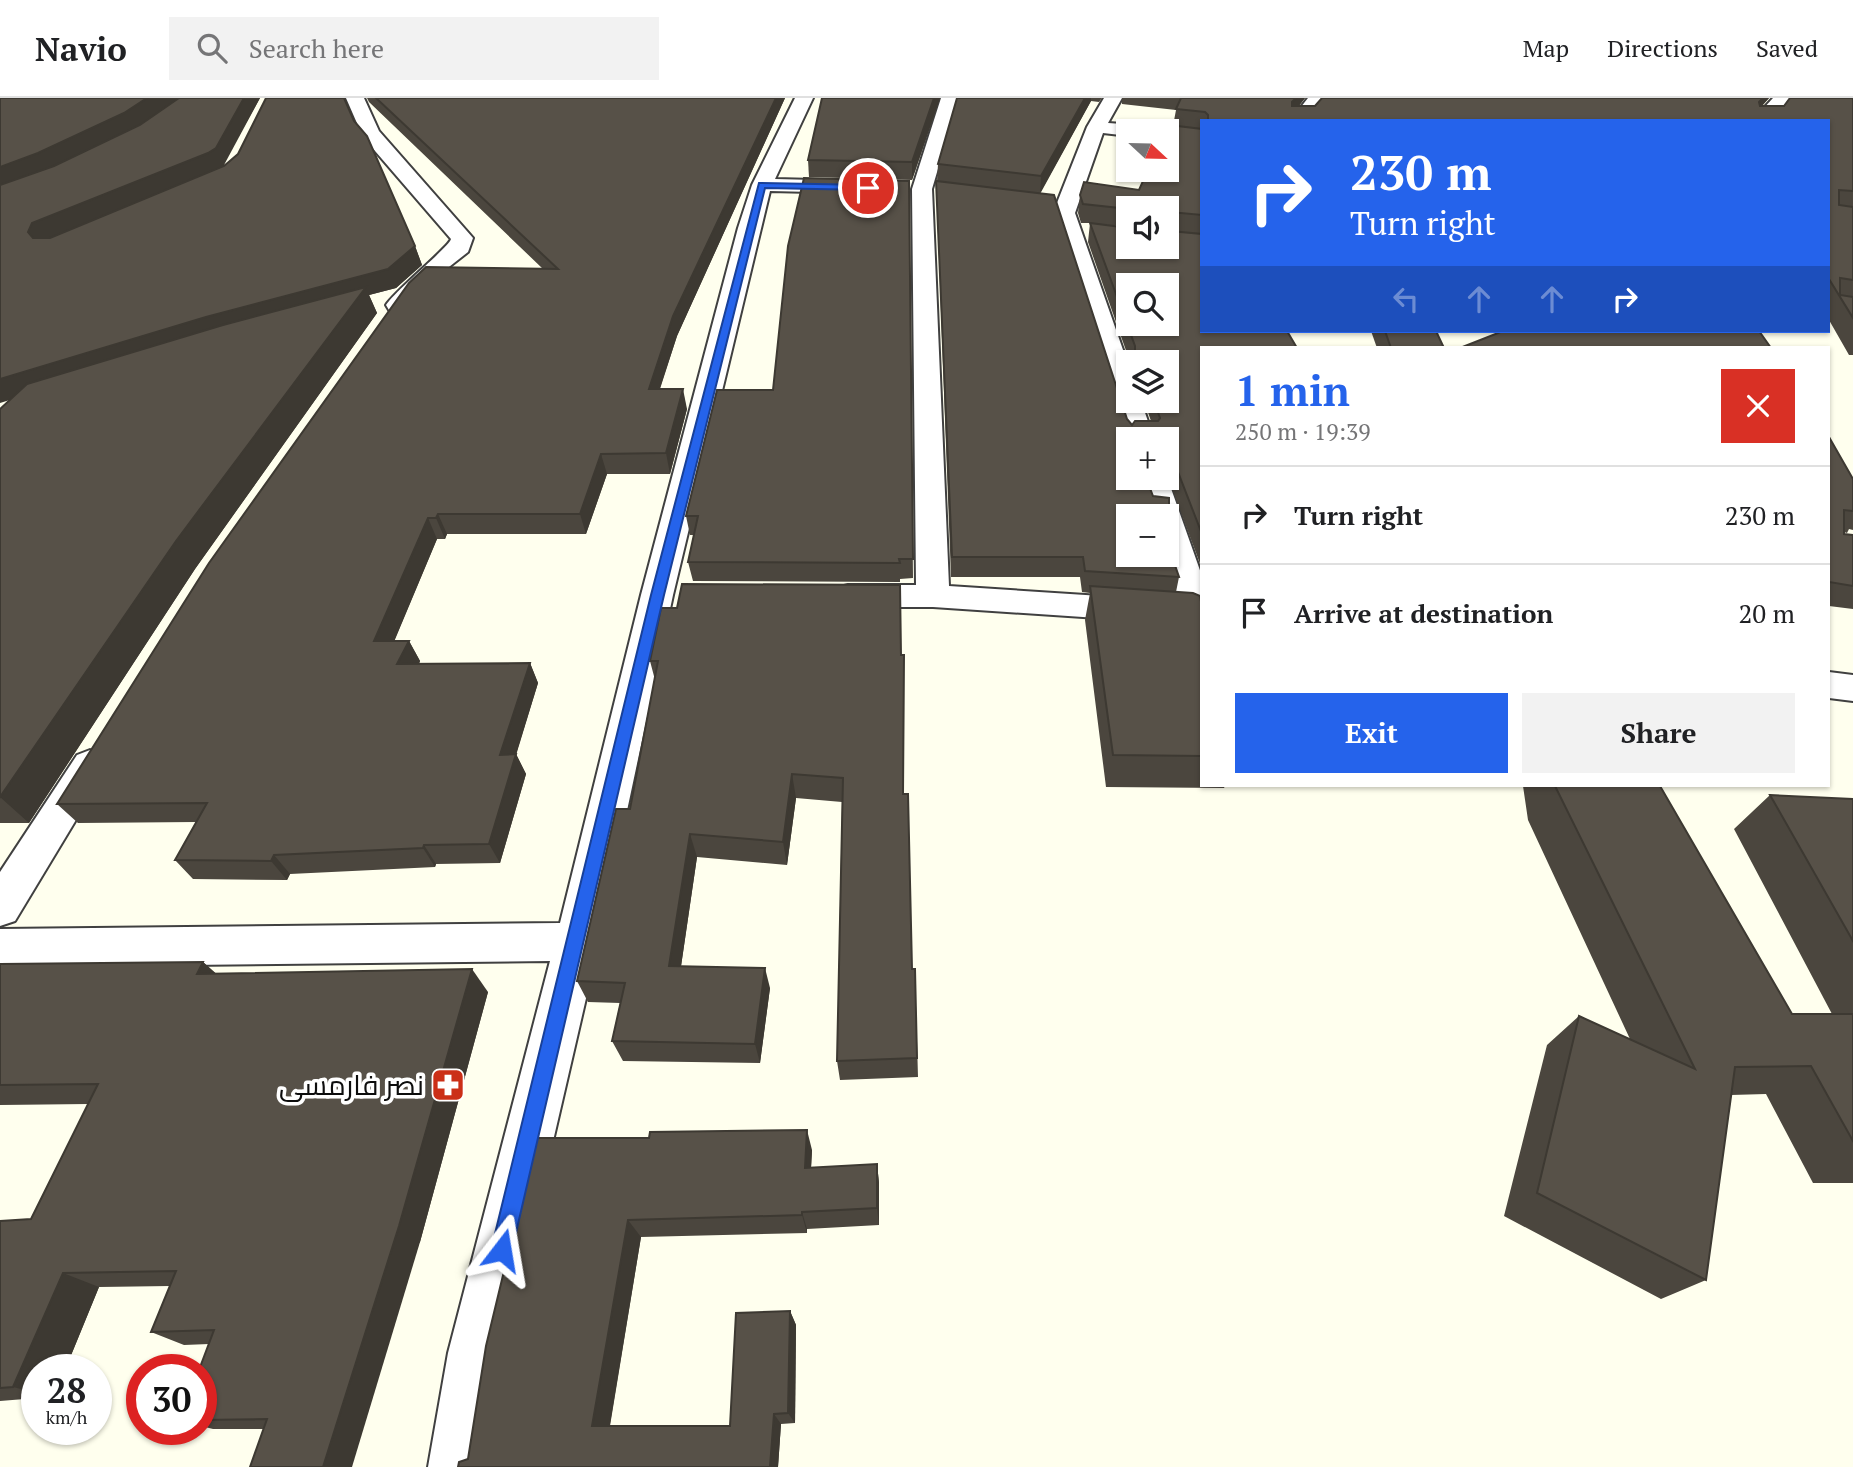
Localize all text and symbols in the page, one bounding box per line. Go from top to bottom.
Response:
search box [169,17,659,80]
text: Navio [35,27,127,70]
icon: search [193,29,231,67]
text: Search here [249,31,384,65]
text: Map [1523,32,1569,64]
text: Directions [1607,32,1718,64]
text: Saved [1756,32,1818,64]
north arrow [1116,119,1180,182]
map controls [1116,119,1179,567]
text: 230 m [1350,139,1492,204]
icon: right [1235,147,1326,238]
pin [838,158,898,218]
icon: arrive [849,169,887,207]
button: sound [1116,196,1179,259]
text: Turn right [1350,202,1496,244]
button: search [1116,273,1179,336]
icon: left [1387,280,1425,318]
icon: ahead [1460,280,1498,318]
icon: ahead [1533,280,1571,318]
icon: right [1606,280,1644,318]
button: layers [1116,350,1179,413]
text: 1 min [1235,362,1350,418]
button: close [1721,369,1795,443]
text: 250 m · 19:39 [1235,416,1370,447]
button: + [1116,427,1179,490]
icon: right [1235,496,1273,534]
text: Turn right [1294,498,1423,532]
text: 230 m [1725,498,1795,532]
button: − [1116,504,1179,567]
icon: arrive [1235,594,1273,632]
text: Arrive at destination [1294,596,1553,630]
text: 20 m [1739,596,1795,630]
button: Exit [1235,693,1508,773]
button: Share [1522,693,1795,773]
place label: نصر فارمسی [279,1066,424,1103]
pharmacy icon: نصر فارمسی [429,1066,467,1104]
position arrow [465,1213,539,1287]
speed limit sign: 30 [126,1354,217,1445]
text: 28 [47,1367,86,1413]
text: km/h [46,1405,87,1429]

